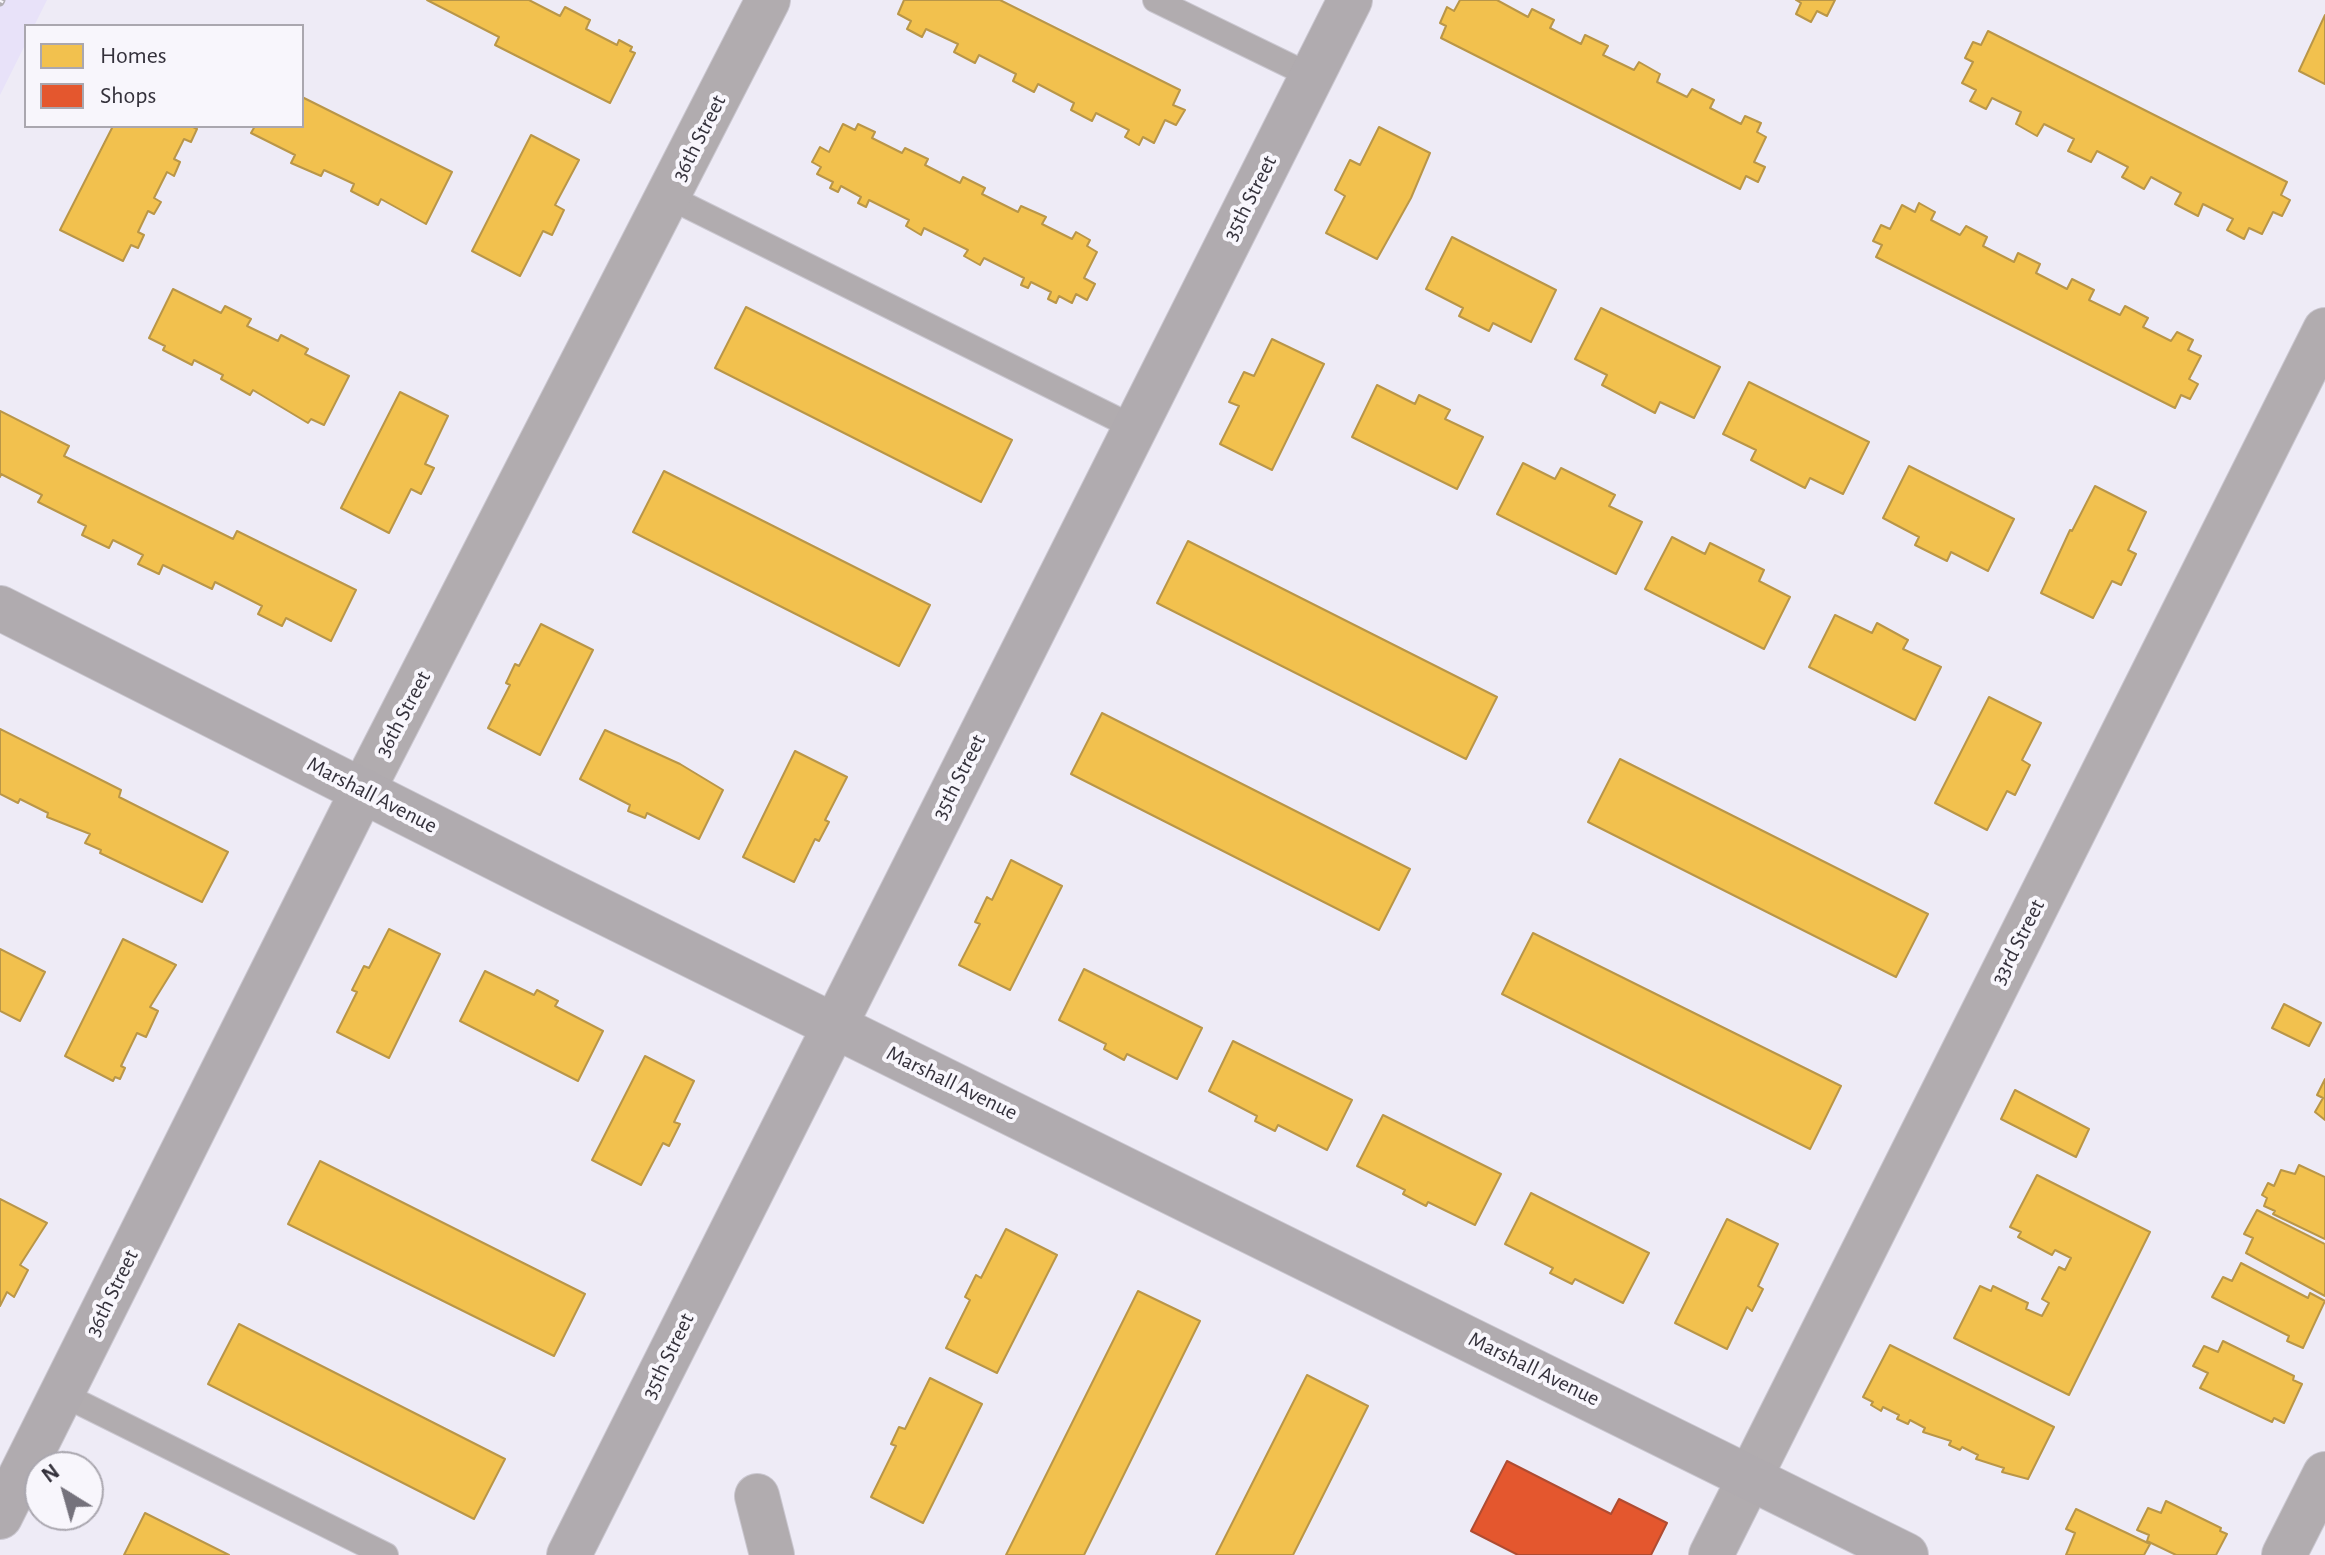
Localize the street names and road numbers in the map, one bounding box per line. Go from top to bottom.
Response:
street label: 36th Street [666,90,732,186]
street label: 35th Street [1217,151,1283,245]
street label: 36th Street [369,667,437,761]
street label: 35th Street [926,730,992,824]
street label: Marshall Avenue [302,751,442,839]
street label: 33rd Street [1985,895,2051,989]
street label: Marshall Avenue [882,1040,1022,1126]
street label: 36th Street [80,1245,144,1341]
street label: 35th Street [636,1309,700,1403]
street label: Marshall Avenue [1464,1326,1604,1412]

